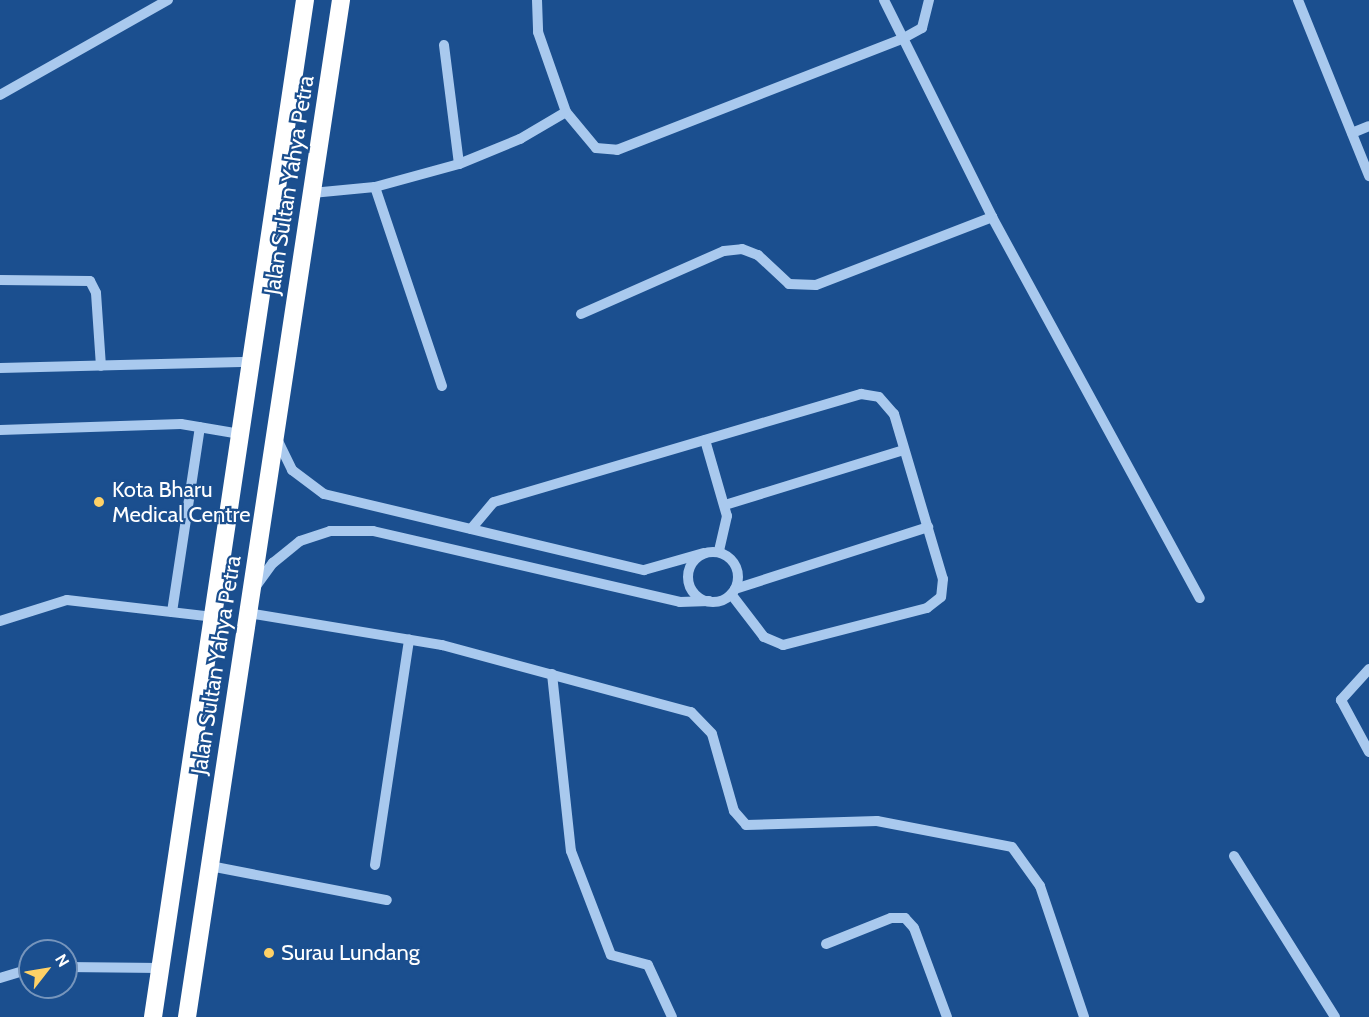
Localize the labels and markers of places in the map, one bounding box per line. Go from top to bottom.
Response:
place label: Kota Bharu Medical Centre [112,476,250,528]
marker: Kota Bharu Medical Centre [90,493,108,511]
place label: Surau Lundang [281,940,420,966]
marker: Surau Lundang [262,946,276,960]

